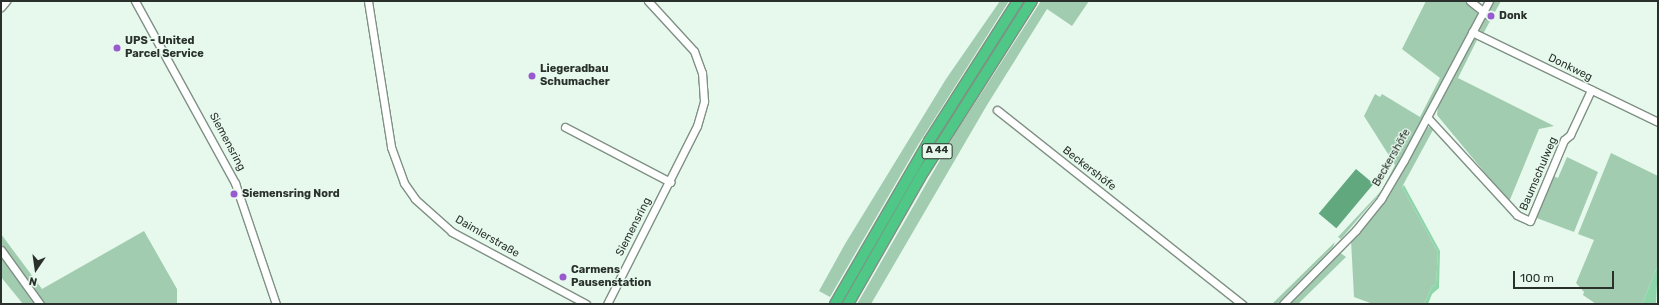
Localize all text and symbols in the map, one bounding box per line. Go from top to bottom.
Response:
place label: Donk [1499,9,1527,23]
marker: Donk [1486,11,1496,21]
place label: UPS - United Parcel Service [125,35,204,61]
marker: UPS - United Parcel Service [112,43,122,53]
street label: Donkweg [1546,52,1594,84]
place label: Liegeradbau Schumacher [540,63,610,89]
marker: Liegeradbau Schumacher [527,71,537,81]
street label: Siemensring [206,111,248,173]
street label: Beckershöfe [1370,127,1414,189]
street label: Baumschulweg [1518,135,1560,213]
road number: A 44 [921,143,953,159]
street label: Beckershöfe [1060,144,1118,194]
place label: Siemensring Nord [242,187,340,201]
marker: Siemensring Nord [229,189,239,199]
street label: Siemensring [614,196,654,258]
street label: Daimlerstraße [453,213,521,261]
north arrow [16,249,56,289]
scale bar [1515,263,1616,289]
place label: Carmens Pausenstation [571,264,651,290]
text: 100 m [1520,271,1554,285]
marker: Carmens Pausenstation [558,272,568,282]
text: N [28,274,39,288]

